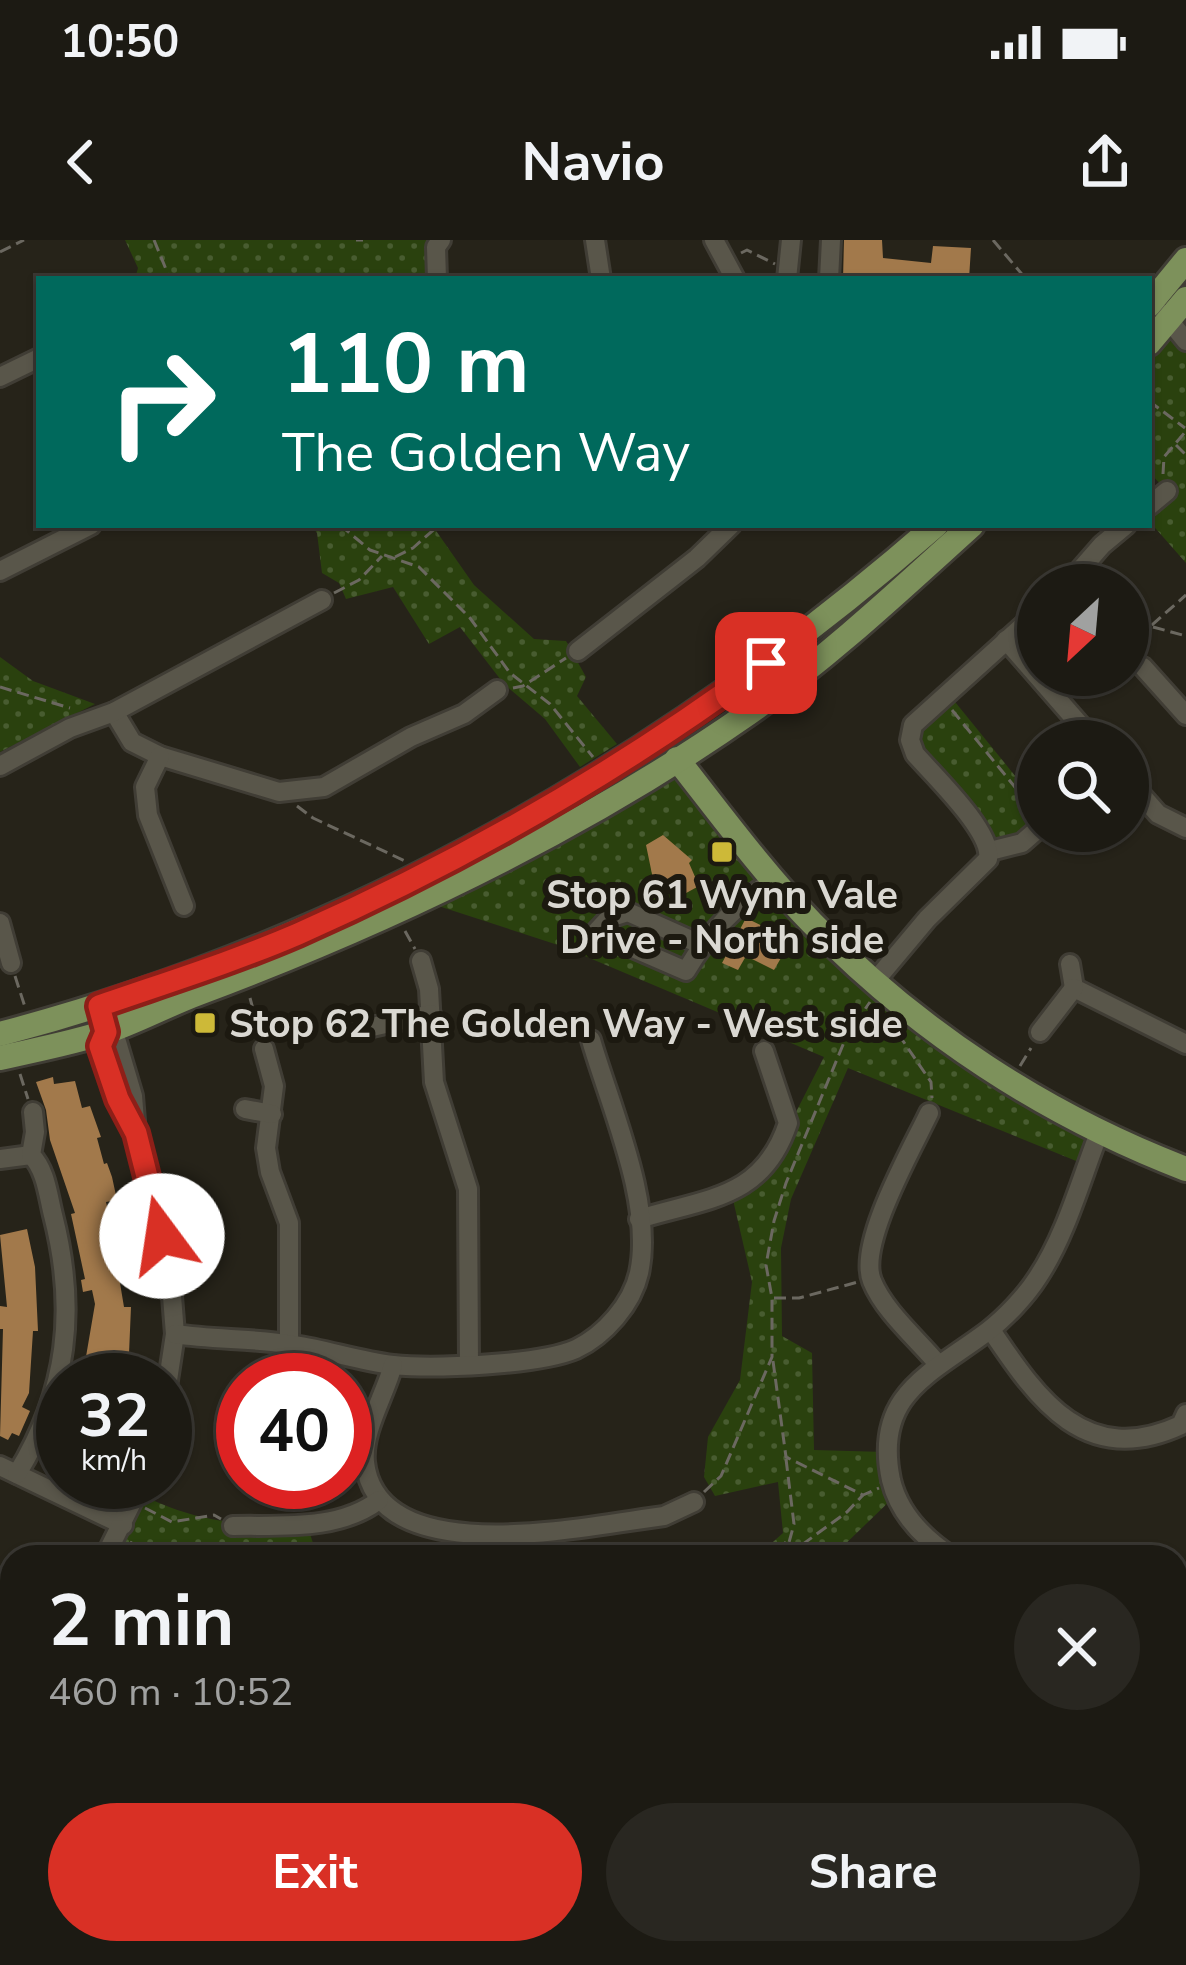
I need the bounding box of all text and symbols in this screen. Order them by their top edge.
text: 10:50 [60,12,179,73]
text: Navio [522,125,665,199]
icon: back [48,129,114,195]
icon: share [1072,129,1138,195]
text: 110 m [282,307,530,422]
icon: right [84,324,240,480]
text: The Golden Way [282,416,690,490]
north arrow [1017,564,1149,696]
map controls [1017,564,1149,852]
pin [715,612,817,714]
icon: arrive [733,630,799,696]
button: search [1017,720,1149,852]
marker: Stop 61 Wynn Vale Drive - North side [709,839,735,865]
place label: Stop 61 Wynn Vale Drive - North side [546,869,898,967]
place label: Stop 62 The Golden Way - West side [229,998,903,1051]
marker: Stop 62 The Golden Way - West side [192,1010,218,1036]
position arrow [99,1173,225,1299]
speed limit sign: 40 [216,1353,372,1509]
text: 32 [78,1375,150,1457]
text: km/h [81,1440,147,1481]
text: 2 min [48,1572,234,1670]
button: close [1014,1584,1140,1710]
text: 460 m · 10:52 [48,1666,293,1719]
button: Exit [48,1803,582,1941]
button: Share [606,1803,1140,1941]

